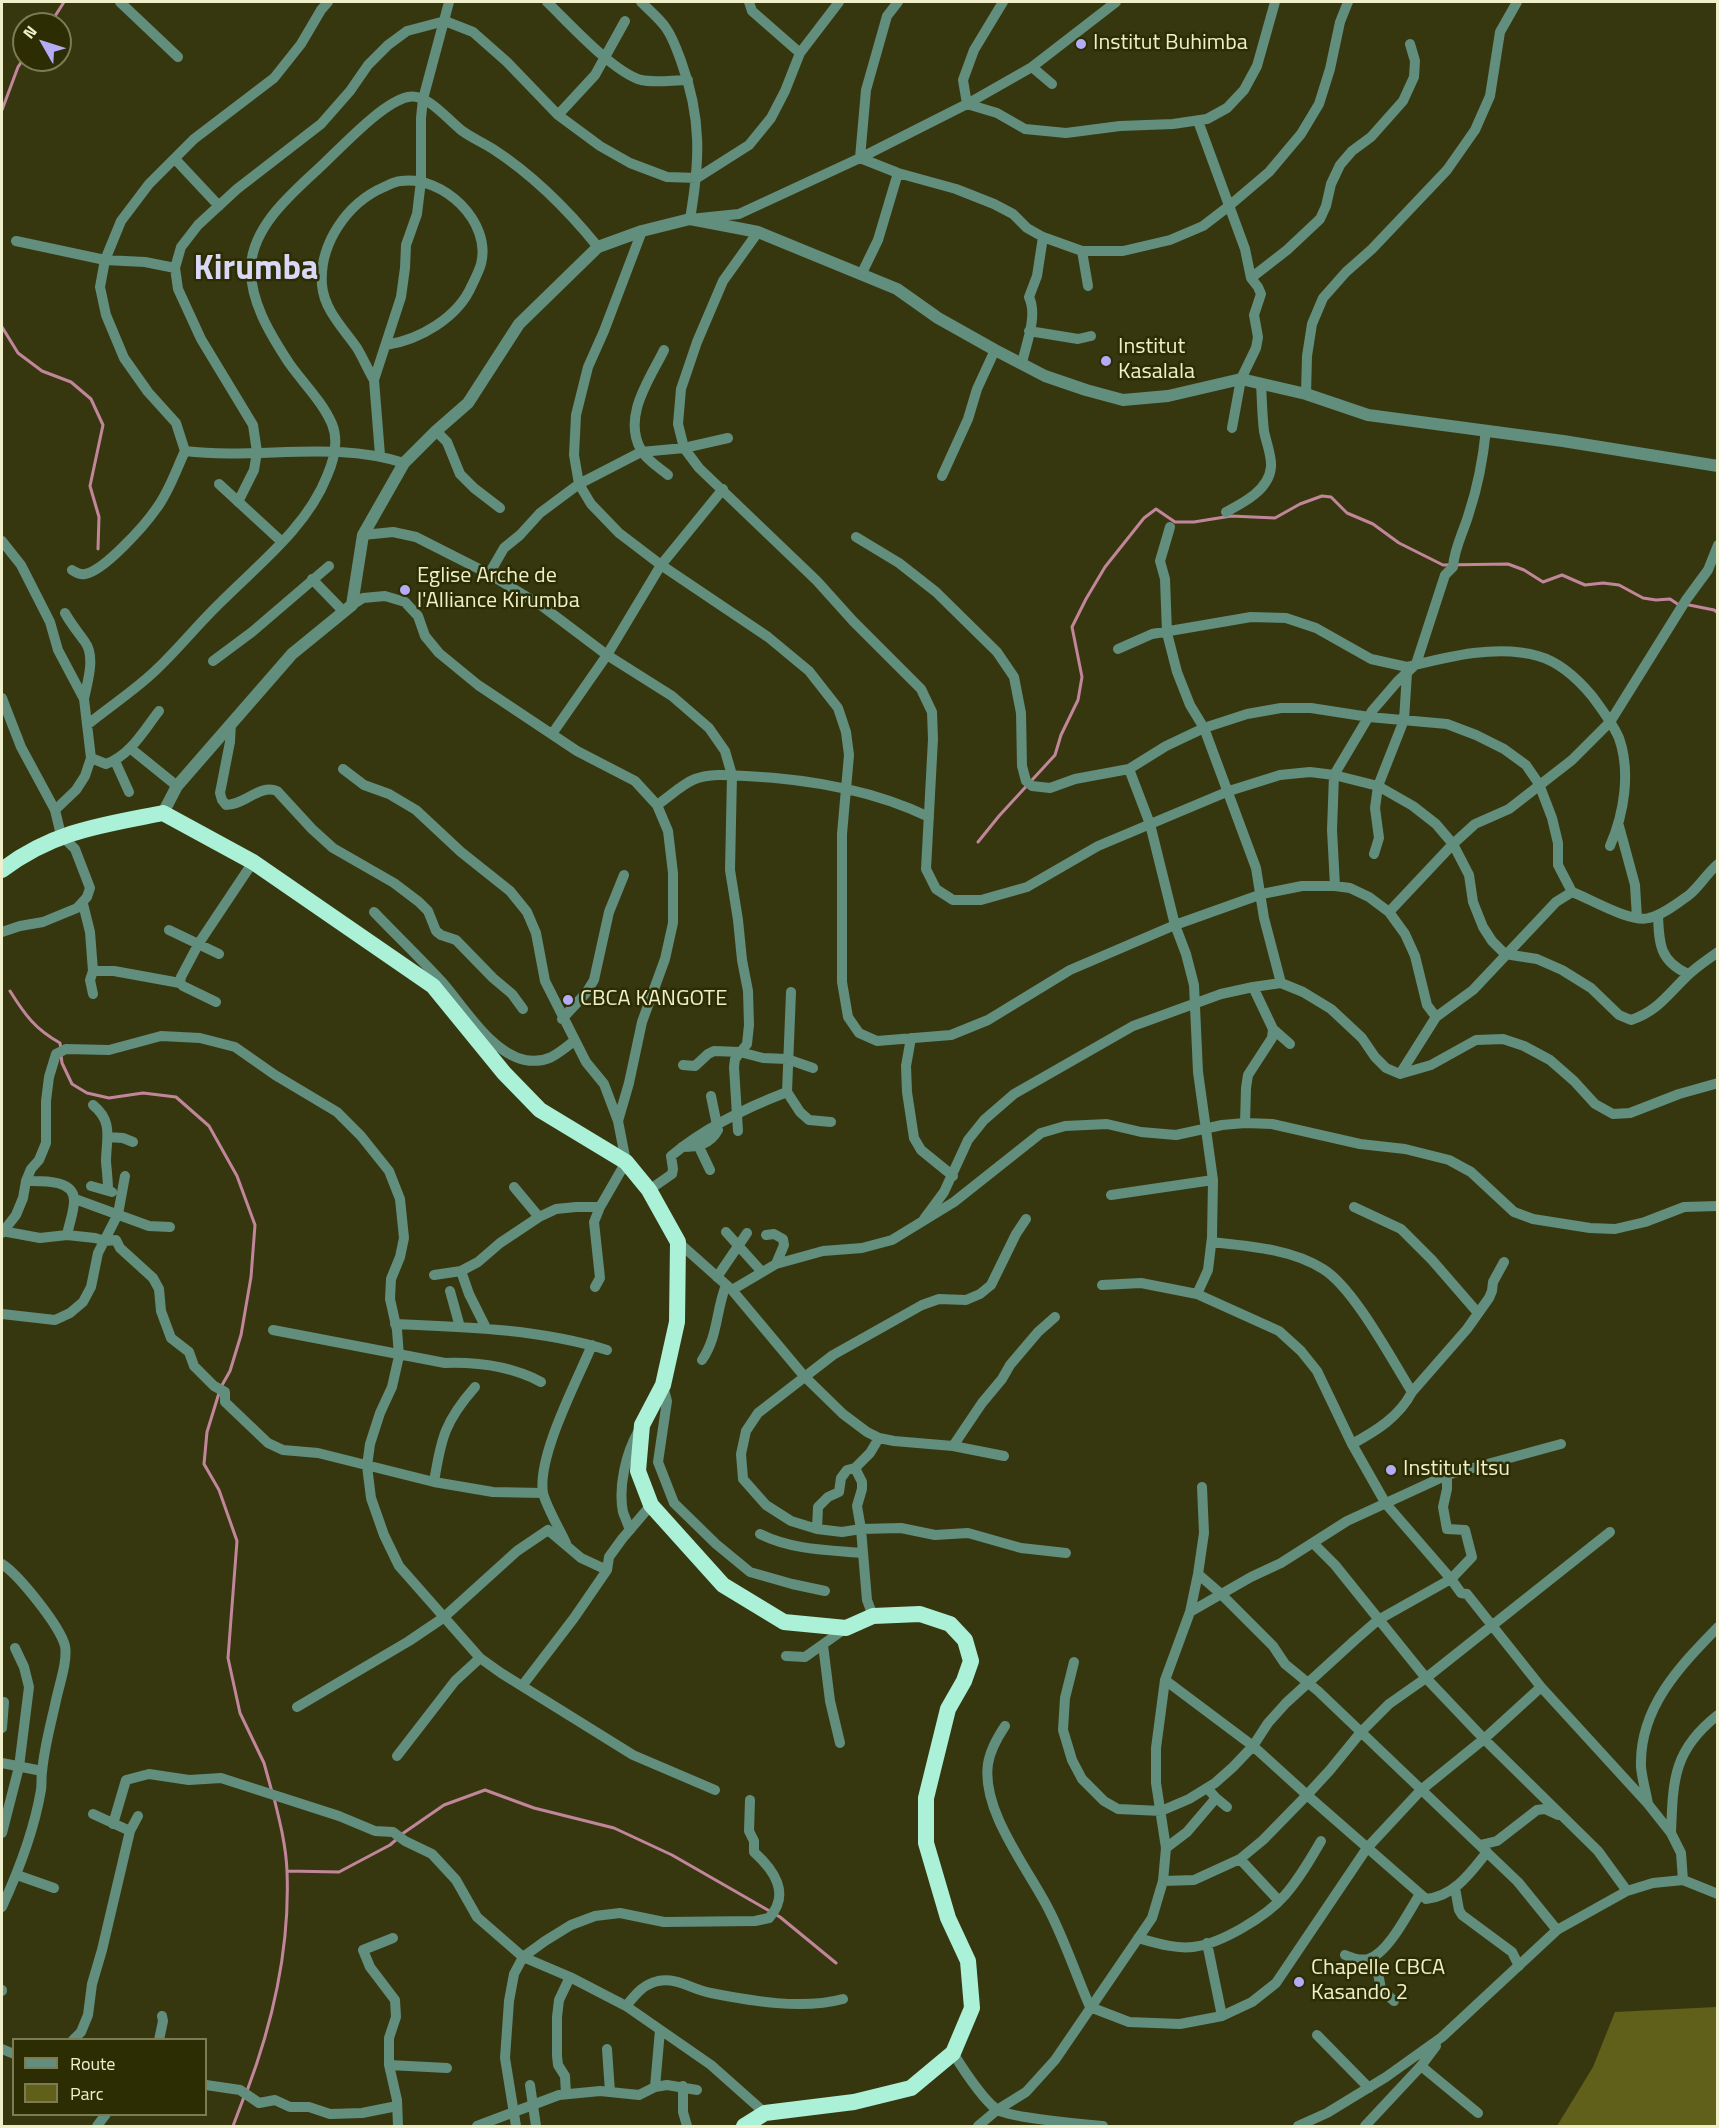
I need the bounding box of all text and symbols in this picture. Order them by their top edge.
north arrow [12,12,72,72]
text: N [17,20,42,44]
place label: Institut Buhimba [1093,31,1248,57]
marker: Institut Buhimba [1074,37,1088,51]
district label: Kirumba [194,251,318,291]
place label: Institut Kasalala [1118,335,1195,386]
marker: Institut Kasalala [1099,354,1113,368]
place label: Eglise Arche de l'Alliance Kirumba [417,564,580,616]
marker: Eglise Arche de l'Alliance Kirumba [398,583,412,597]
place label: CBCA KANGOTE [580,987,727,1013]
marker: CBCA KANGOTE [561,993,575,1007]
place label: Institut Itsu [1403,1457,1510,1483]
marker: Institut Itsu [1384,1463,1398,1477]
place label: Chapelle CBCA Kasando 2 [1311,1956,1445,2008]
marker: Chapelle CBCA Kasando 2 [1292,1975,1306,1989]
legend [12,2038,207,2116]
text: Route [70,2050,115,2077]
text: Parc [70,2080,104,2107]

